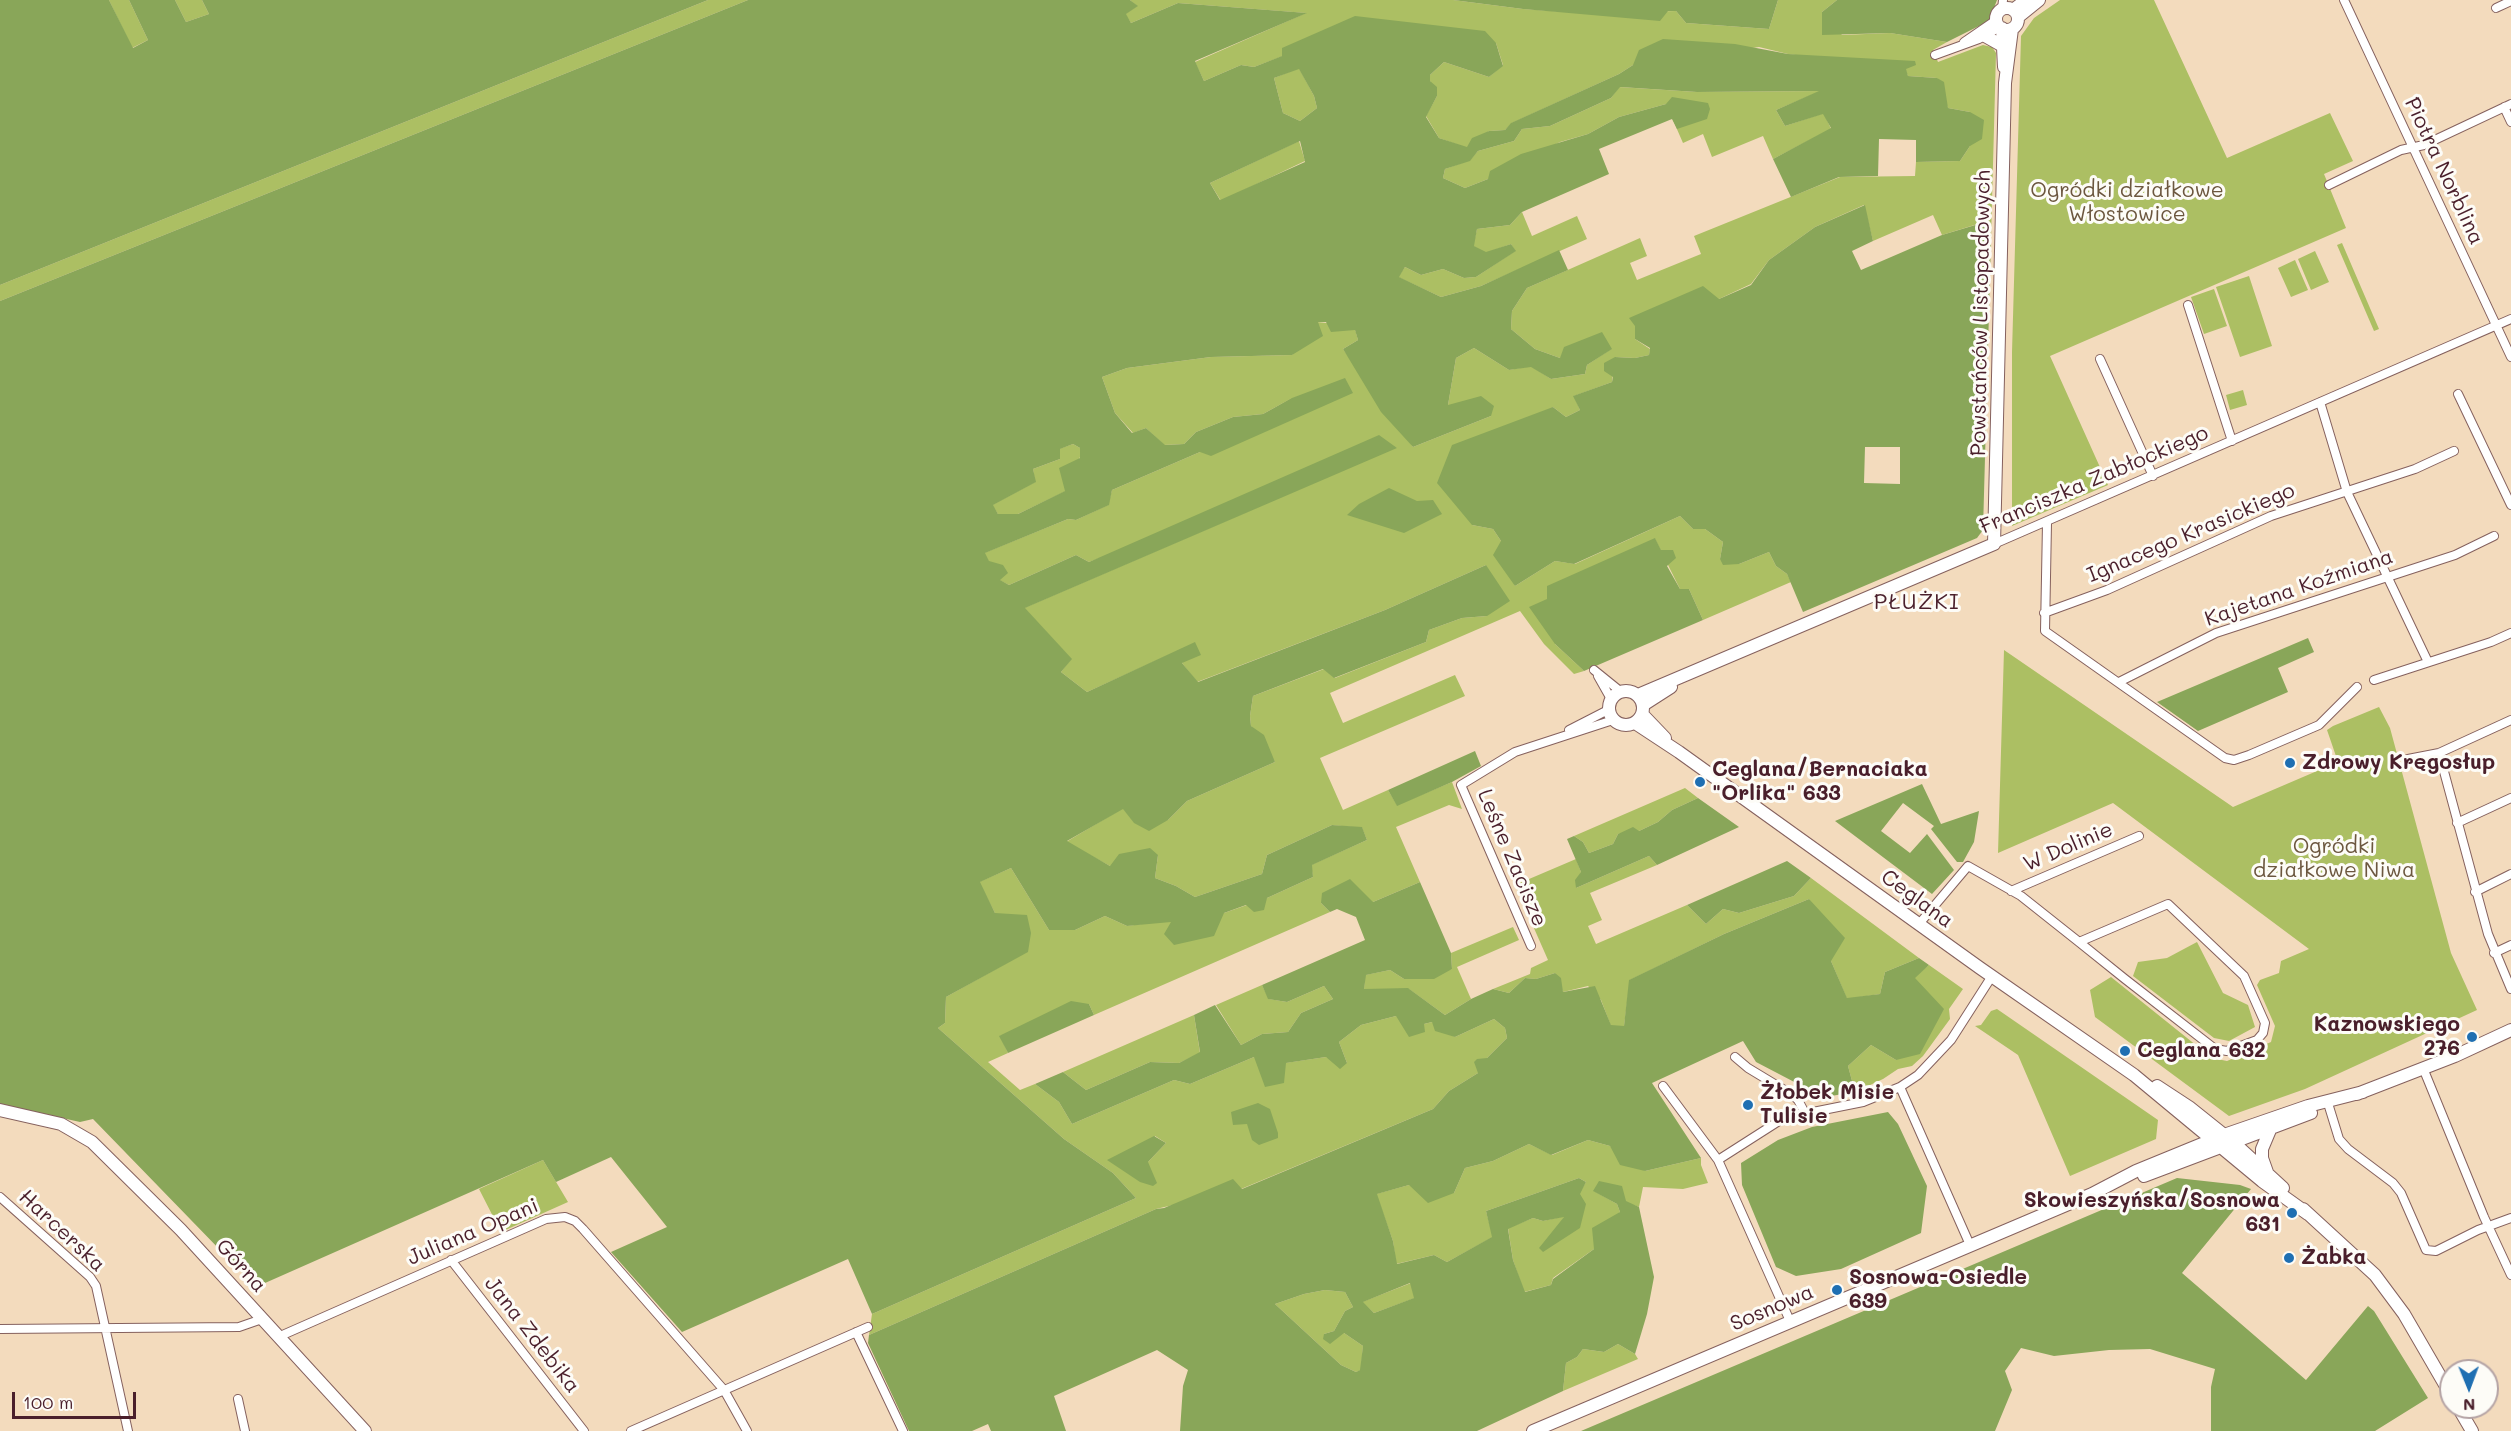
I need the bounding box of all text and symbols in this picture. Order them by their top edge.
street label: Piotra Norblina [2399,93,2489,249]
street label: Powstańców Listopadowych [1966,170,1996,456]
park label: Ogródki działkowe Włostowice [2030,178,2224,228]
street label: Franciszka Zabłockiego [1976,420,2212,540]
street label: Ignacego Krasickiego [2083,478,2299,588]
street label: Kajetana Koźmiana [2202,544,2396,632]
district label: PŁUŻKI [1874,589,1960,615]
place label: Zdrowy Kręgosłup [2302,750,2495,776]
marker: Zdrowy Kręgosłup [2283,756,2297,770]
place label: Ceglana/Bernaciaka "Orlika" 633 [1712,757,1928,807]
marker: Ceglana/Bernaciaka "Orlika" 633 [1693,775,1707,789]
street label: Leśne Zacisze [1472,786,1552,930]
street label: W Dolinie [2019,817,2117,877]
park label: Ogródki działkowe Niwa [2253,834,2415,884]
street label: Ceglana [1876,864,1958,934]
place label: Kaznowskiego 276 [2314,1012,2460,1062]
marker: Kaznowskiego 276 [2465,1030,2479,1044]
place label: Ceglana 632 [2137,1038,2266,1064]
marker: Ceglana 632 [2118,1044,2132,1058]
place label: Żłobek Misie Tulisie [1760,1080,1894,1130]
marker: Żłobek Misie Tulisie [1741,1098,1755,1112]
street label: Harcerska [14,1185,110,1277]
place label: Skowieszyńska/Sosnowa 631 [2024,1188,2280,1238]
street label: Juliana Opani [404,1193,542,1271]
marker: Skowieszyńska/Sosnowa 631 [2285,1206,2299,1220]
street label: Górna [210,1234,272,1298]
place label: Żabka [2301,1245,2366,1271]
marker: Żabka [2282,1251,2296,1265]
place label: Sosnowa-Osiedle 639 [1849,1265,2027,1315]
street label: Jana Zdebika [479,1272,585,1398]
street label: Sosnowa [1727,1279,1817,1337]
marker: Sosnowa-Osiedle 639 [1830,1283,1844,1297]
north arrow [2439,1359,2499,1419]
scale bar [15,1380,140,1418]
text: 100 m [23,1390,73,1414]
text: N [2463,1395,2476,1416]

